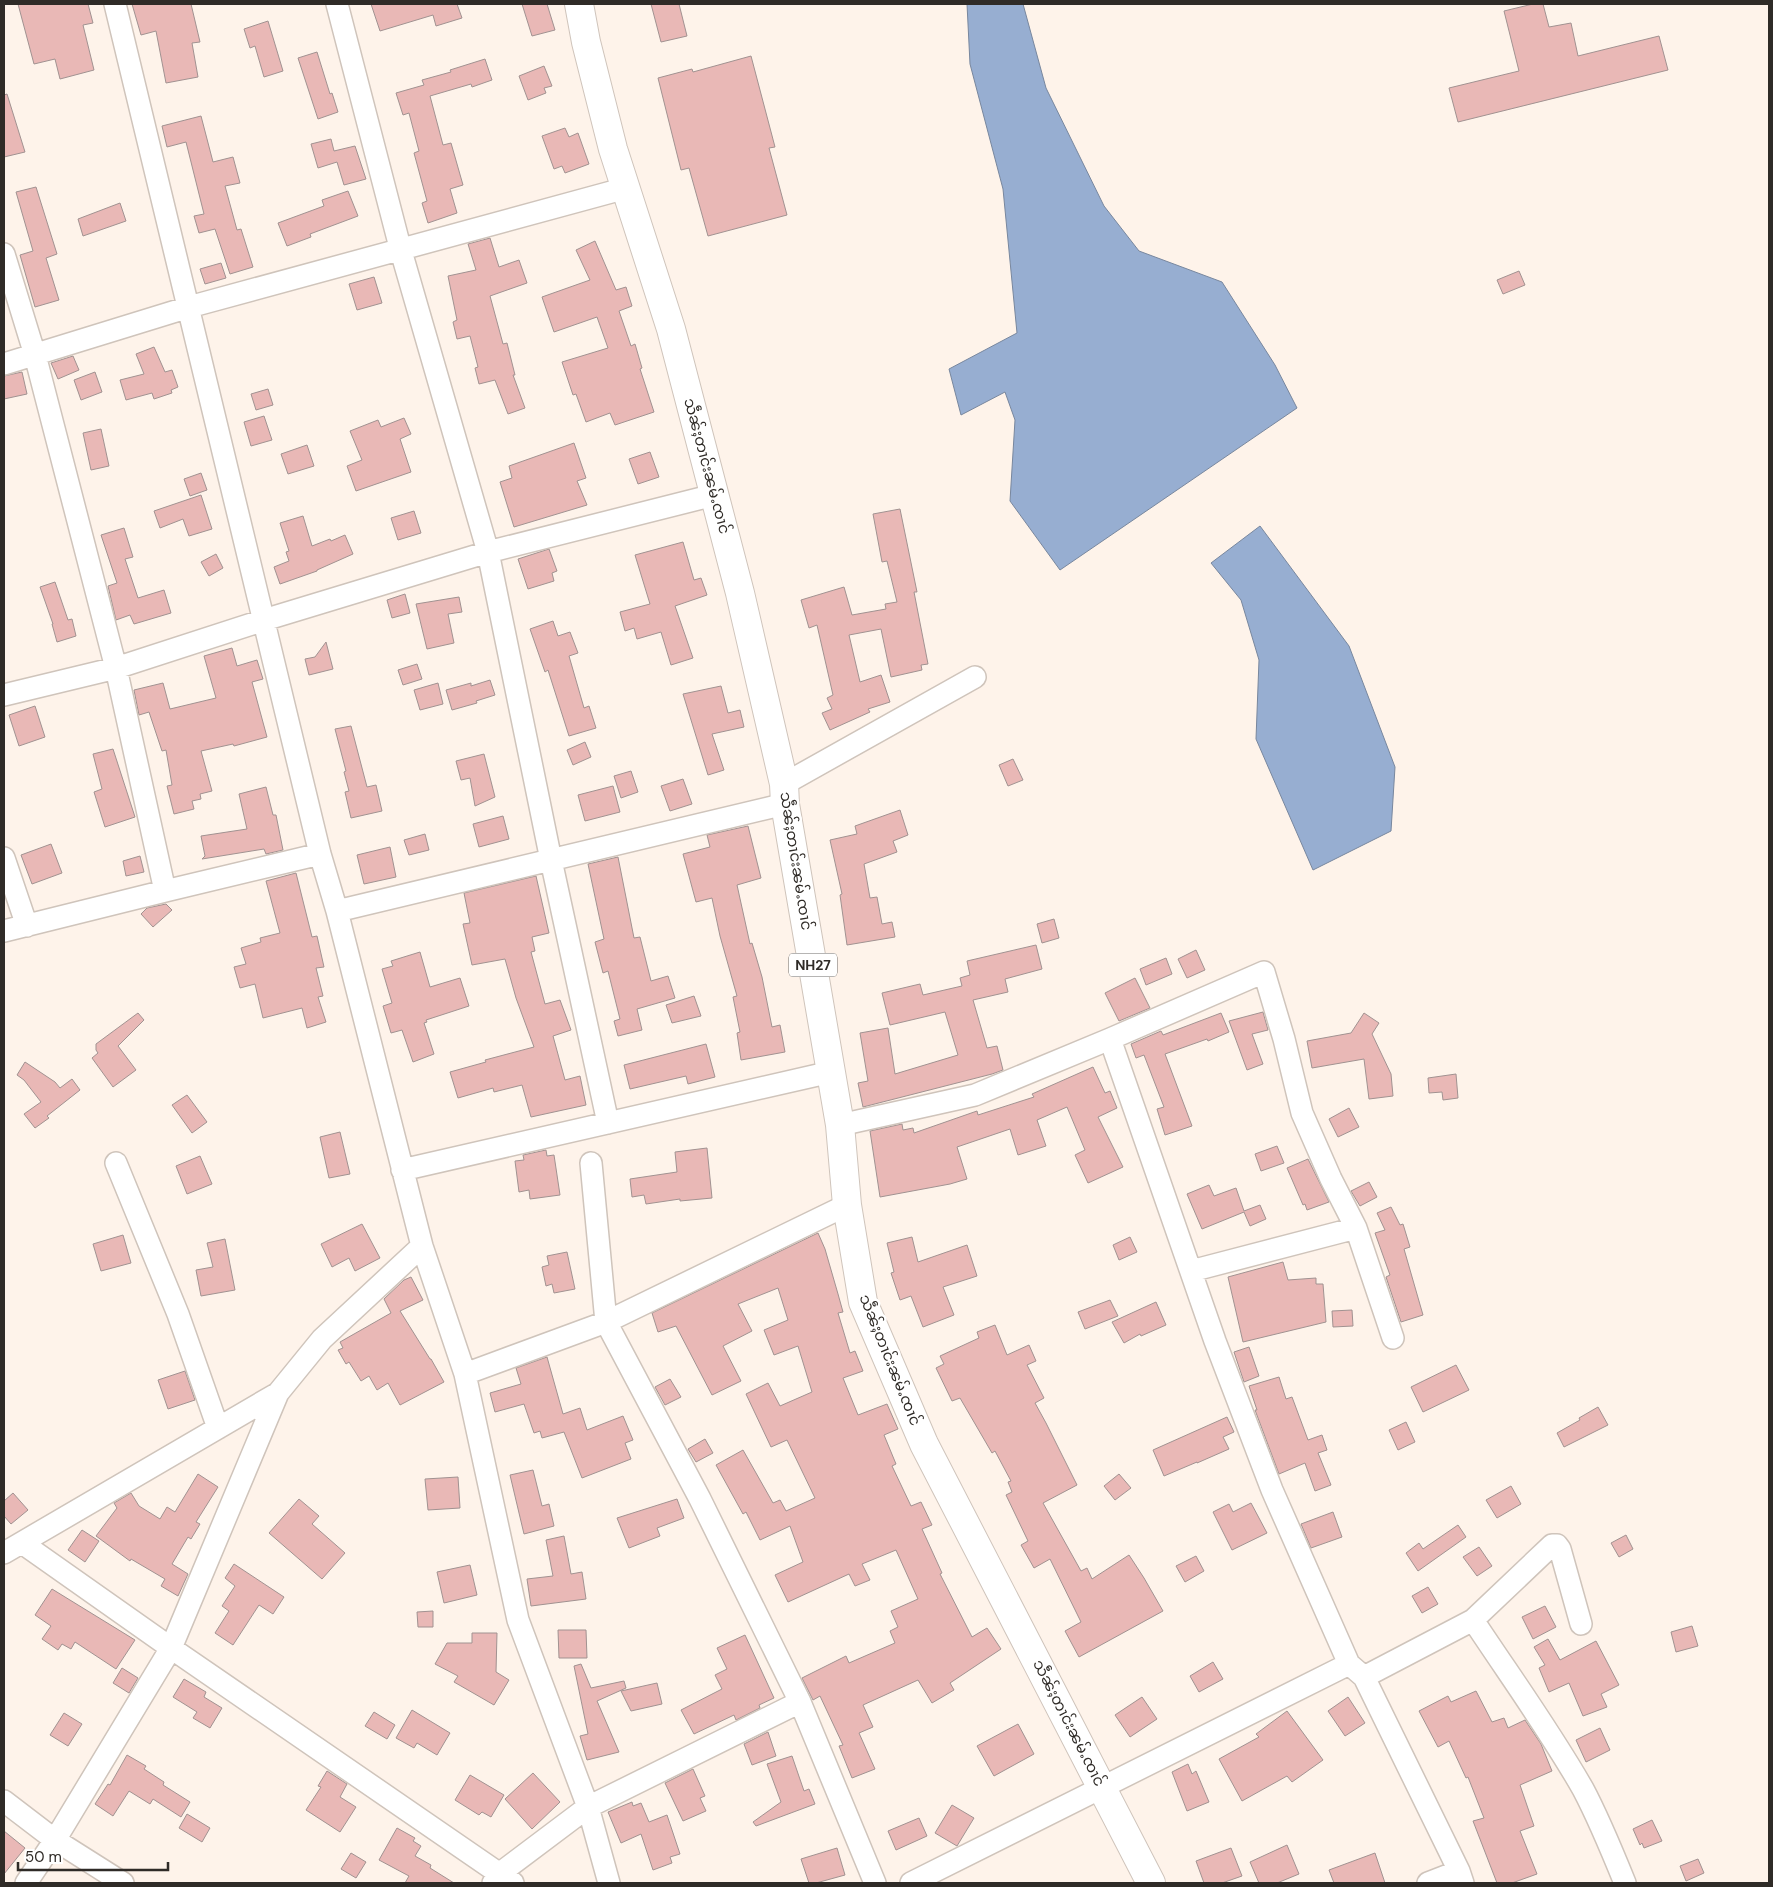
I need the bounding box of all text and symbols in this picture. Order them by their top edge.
street label: သဵၼ်ႈတၢင်းၼမ်ႉၸၢင် [679,396,735,536]
street label: သဵၼ်ႈတၢင်းၼမ်ႉၸၢင် [775,790,817,932]
road number: NH27 [789,954,837,976]
street label: သဵၼ်ႈတၢင်းၼမ်ႉၸၢင် [855,1291,925,1429]
street label: သဵၼ်ႈတၢင်းၼမ်ႉၸၢင် [1028,1656,1110,1790]
scale bar [18,1840,168,1872]
text: 50 m [25,1847,62,1867]

